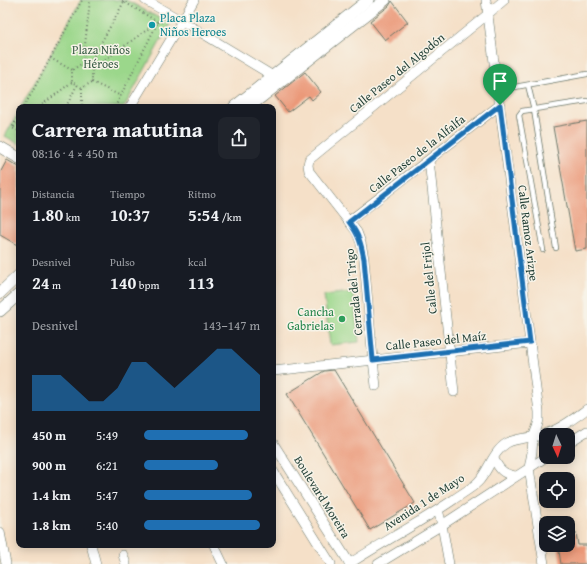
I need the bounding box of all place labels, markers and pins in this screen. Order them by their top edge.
place label: Placa Plaza Niños Heroes [160,9,227,40]
marker: Placa Plaza Niños Heroes [147,20,157,30]
pin [483,64,517,105]
place label: Cancha Gabrielas [287,303,334,334]
marker: Cancha Gabrielas [337,314,347,324]

